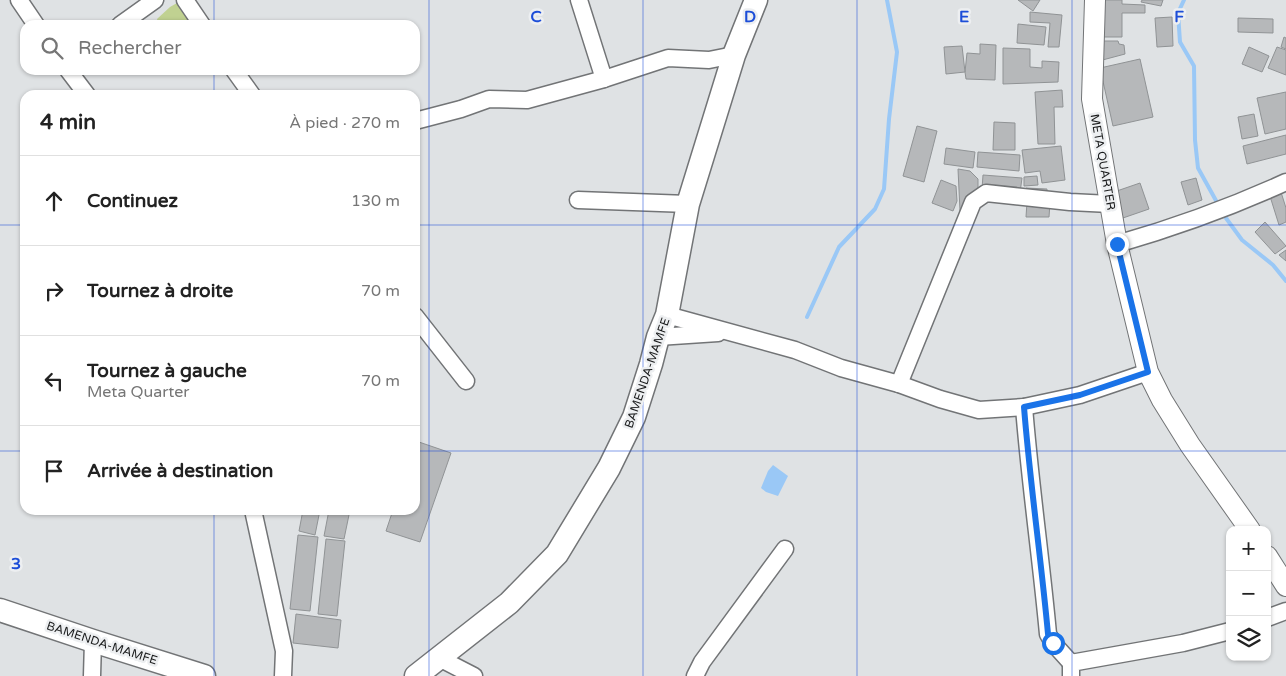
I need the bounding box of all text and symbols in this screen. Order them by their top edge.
text: C [530,7,542,27]
text: D [744,7,756,27]
text: E [959,7,969,27]
text: F [1174,7,1184,27]
search box [20,20,420,75]
icon: search [38,34,66,62]
text: Rechercher [78,37,181,59]
text: 4 min [40,110,96,135]
text: À pied · 270 m [289,113,400,133]
street label: META QUARTER [1088,113,1118,211]
icon: ahead [40,187,68,215]
text: Continuez [87,190,178,212]
text: 130 m [351,191,400,211]
route end [1106,233,1129,256]
icon: right [40,277,68,305]
text: Tournez à droite [87,280,233,302]
text: 70 m [361,281,400,301]
street label: BAMENDA-MAMFE [622,316,673,430]
text: Tournez à gauche [87,360,247,382]
icon: left [40,367,68,395]
text: 70 m [361,371,400,391]
text: Meta Quarter [87,382,189,402]
icon: arrive [40,457,68,485]
text: Arrivée à destination [87,460,273,482]
map controls [1226,526,1271,661]
button: + [1226,526,1271,571]
text: 3 [11,554,21,574]
button: − [1226,571,1271,616]
button: layers [1226,616,1271,661]
street label: BAMENDA-MAMFE [45,618,160,668]
route start [1042,632,1065,655]

